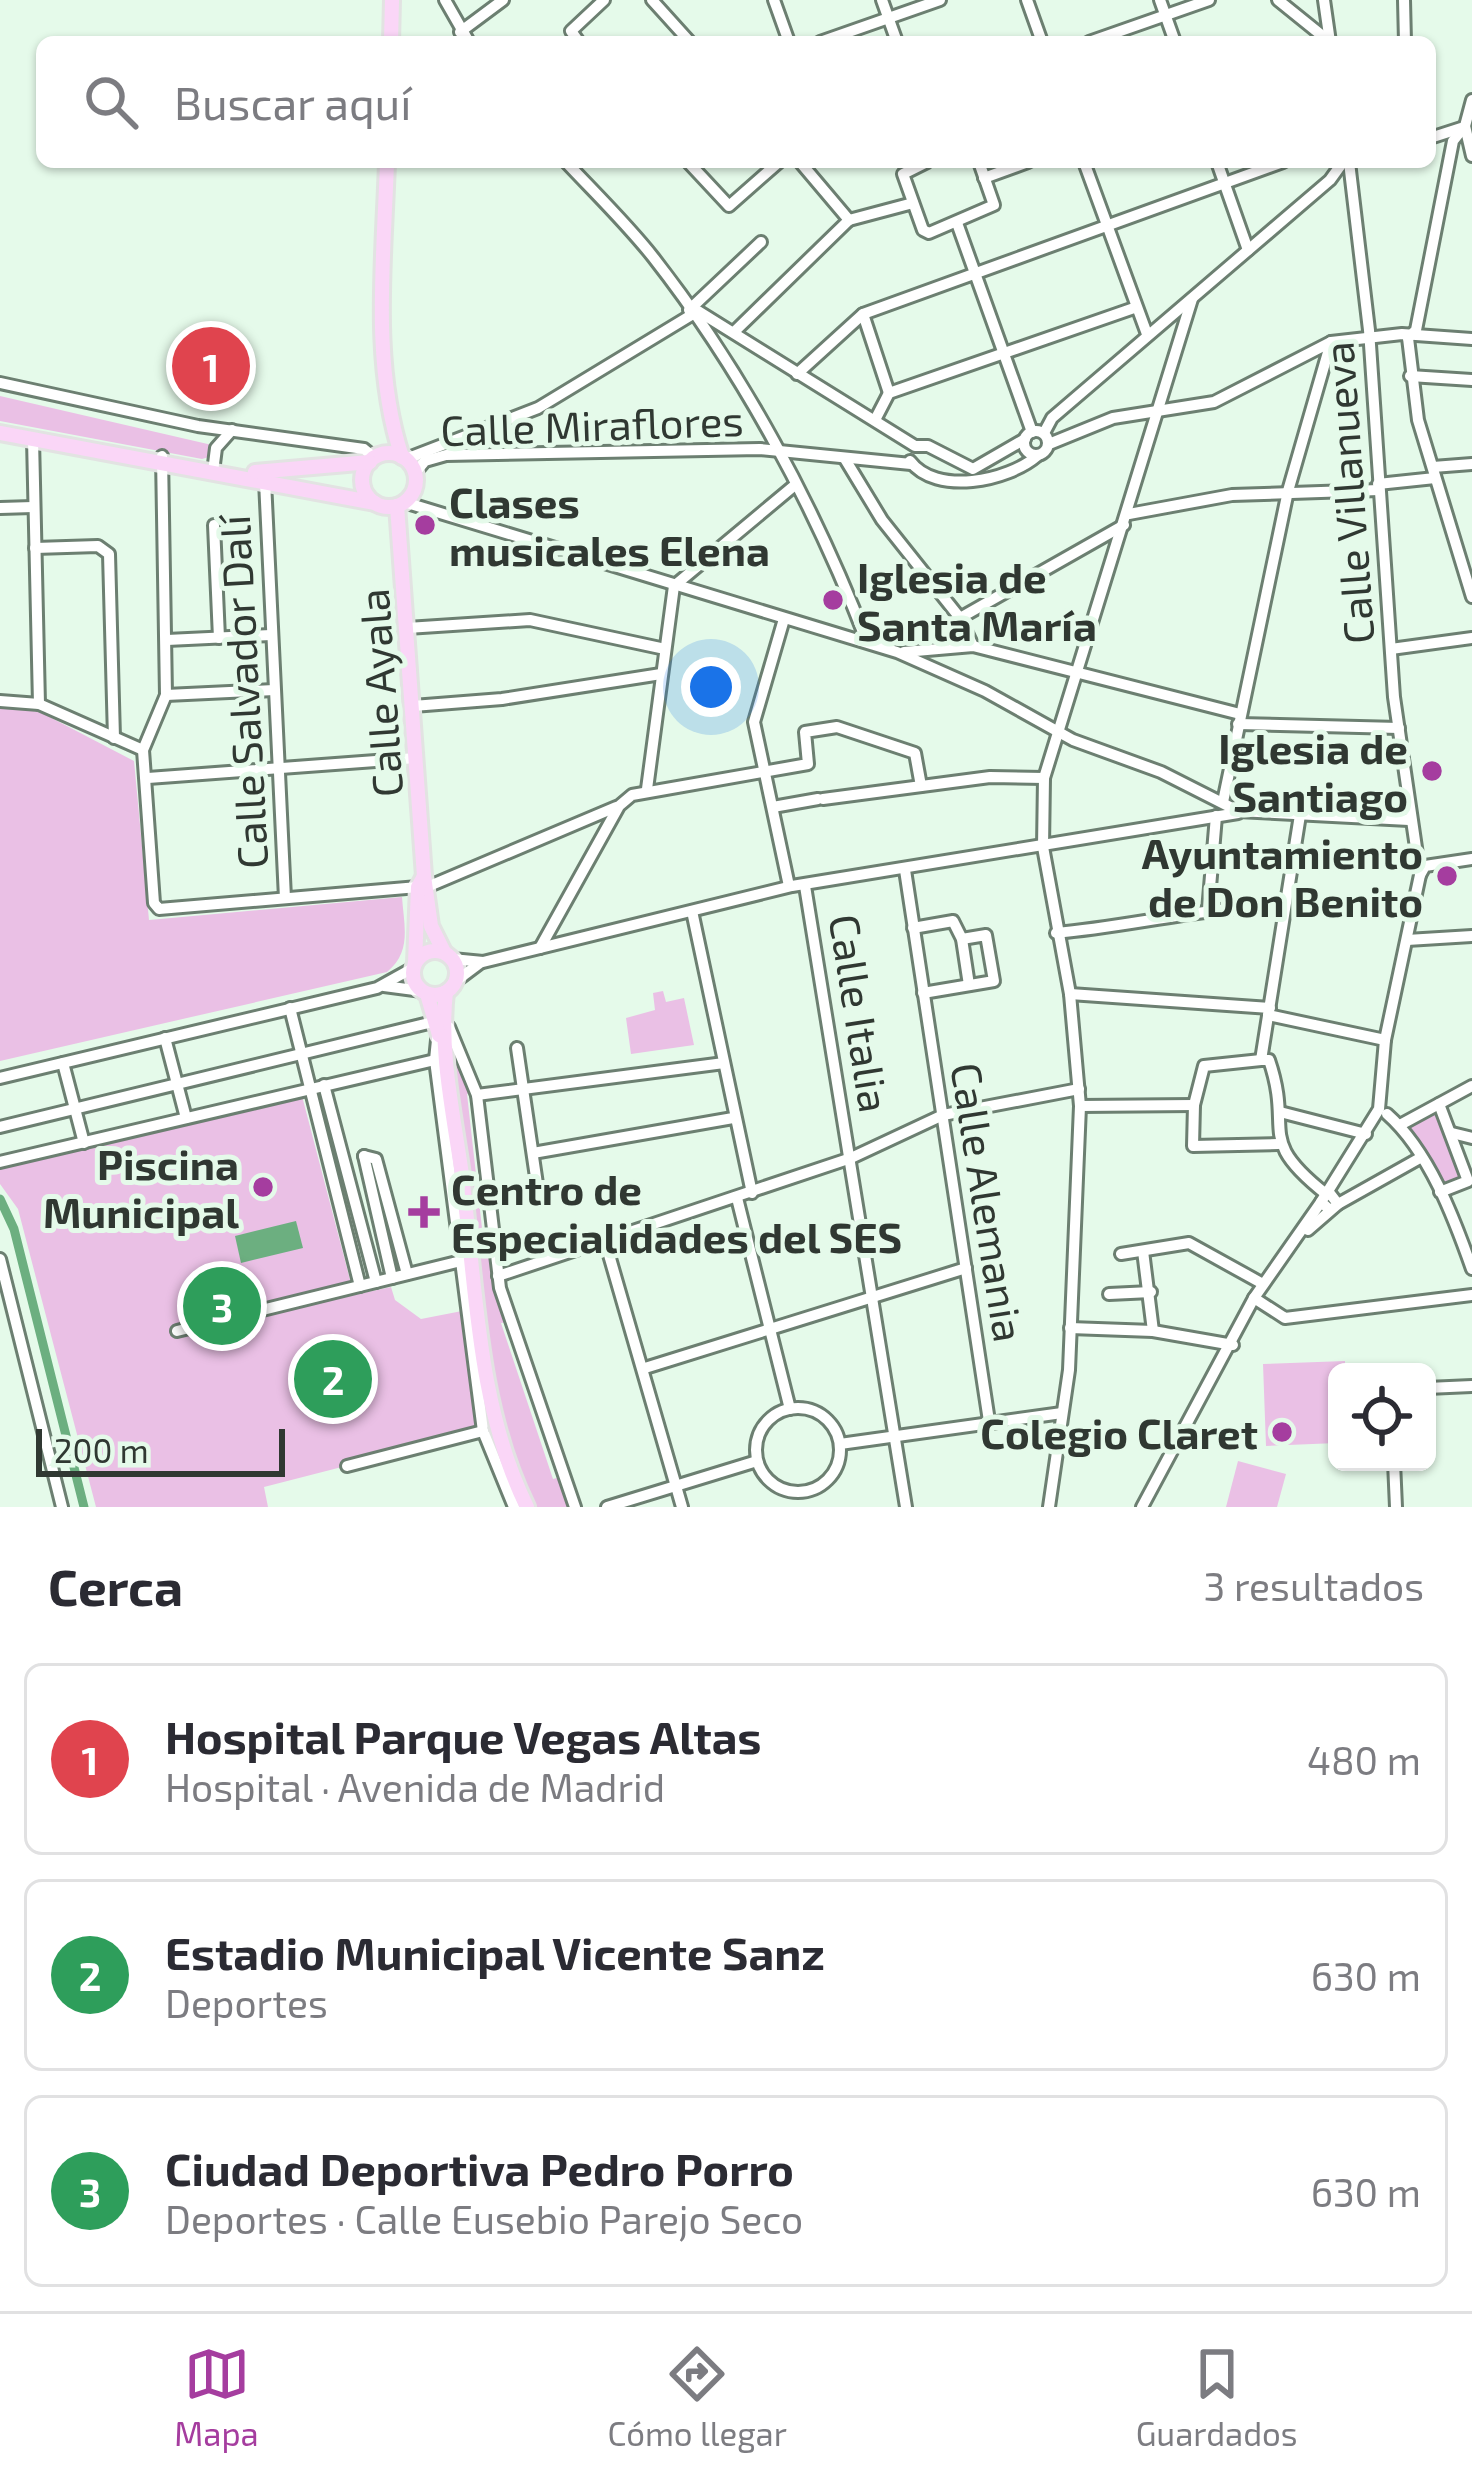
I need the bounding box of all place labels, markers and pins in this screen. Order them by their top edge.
pin: 1 [172,321,250,411]
place label: Clases musicales Elena [449,476,770,574]
marker: Clases musicales Elena [412,512,438,538]
place label: Iglesia de Santa María [857,551,1097,649]
marker: Iglesia de Santa María [820,587,846,613]
place label: Iglesia de Santiago [1218,722,1408,820]
marker: Iglesia de Santiago [1419,758,1445,784]
place label: Ayuntamiento de Don Benito [1142,827,1423,925]
marker: Ayuntamiento de Don Benito [1434,863,1460,889]
place label: Piscina Municipal [43,1138,239,1236]
place label: Centro de Especialidades del SES [451,1163,902,1261]
marker: Piscina Municipal [250,1174,276,1200]
marker: Centro de Especialidades del SES [408,1196,440,1228]
pin: 3 [183,1261,261,1351]
pin: 2 [294,1334,372,1424]
place label: Colegio Claret [980,1407,1258,1457]
marker: Colegio Claret [1269,1419,1295,1445]

